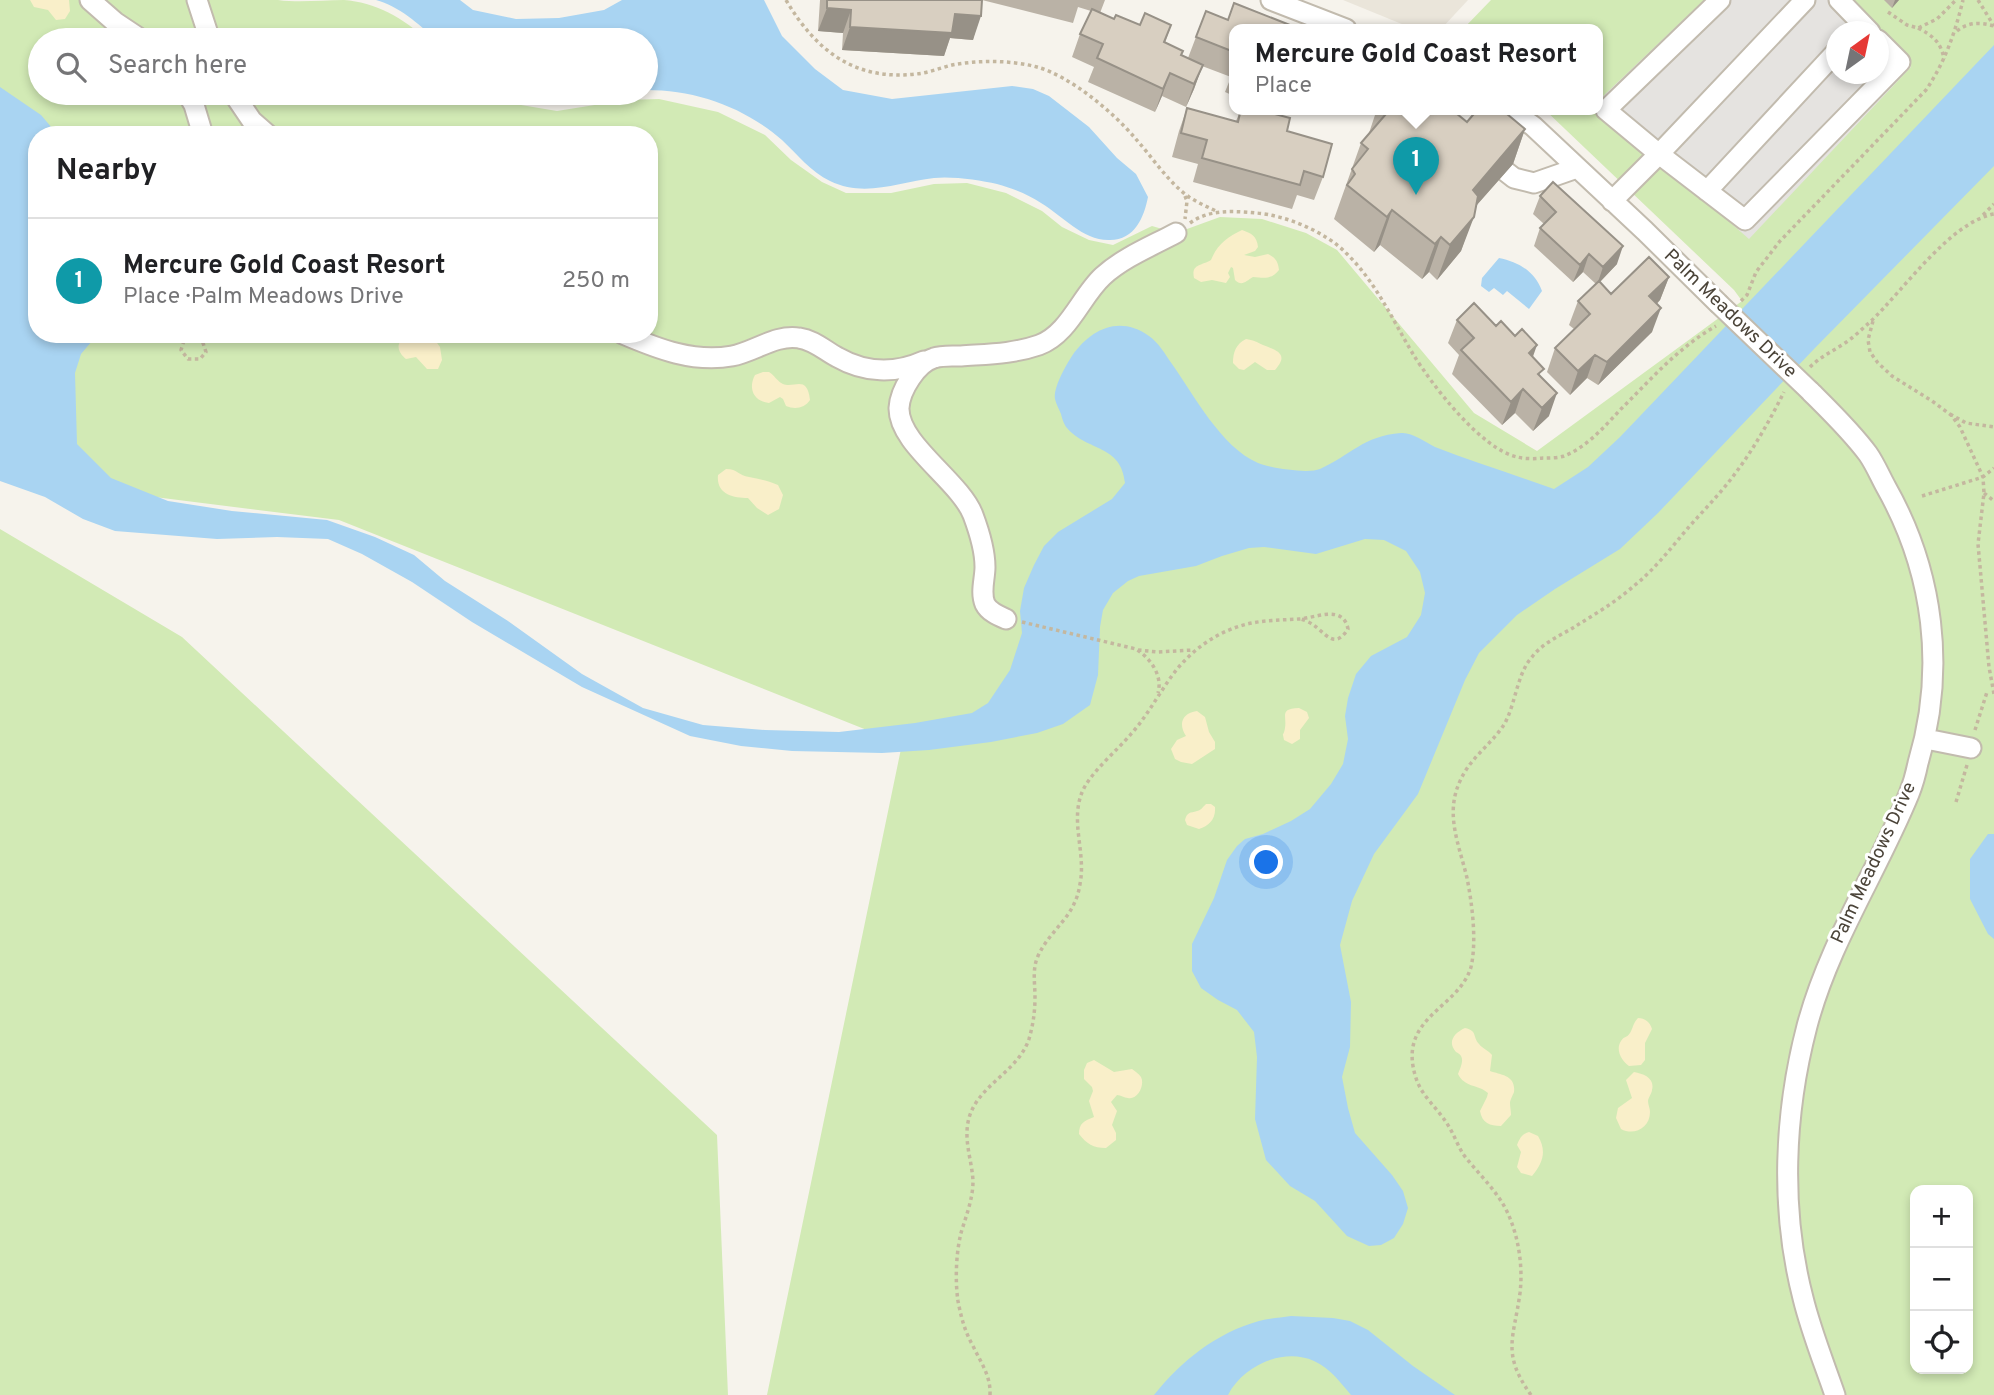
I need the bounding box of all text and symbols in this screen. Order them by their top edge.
north arrow [1826,21,1889,84]
popup [1229,24,1603,115]
search box [28,28,658,105]
text: Mercure Gold Coast Resort [1255,39,1577,72]
icon: search [52,48,90,86]
text: Search here [108,50,247,83]
text: Place [1255,72,1312,101]
pin: 1 [1393,137,1439,195]
text: Nearby [56,153,157,190]
street label: Palm Meadows Drive [1658,244,1802,384]
text: Mercure Gold Coast Resort [123,250,445,283]
text: 1 [74,267,84,296]
text: 250 m [562,267,630,296]
text: Place · Palm Meadows Drive [123,283,404,312]
street label: Palm Meadows Drive [1826,778,1922,948]
your location [1249,845,1283,879]
map controls [1910,1185,1973,1374]
button: + [1910,1185,1973,1248]
button: − [1910,1248,1973,1311]
button: locate [1910,1311,1973,1374]

